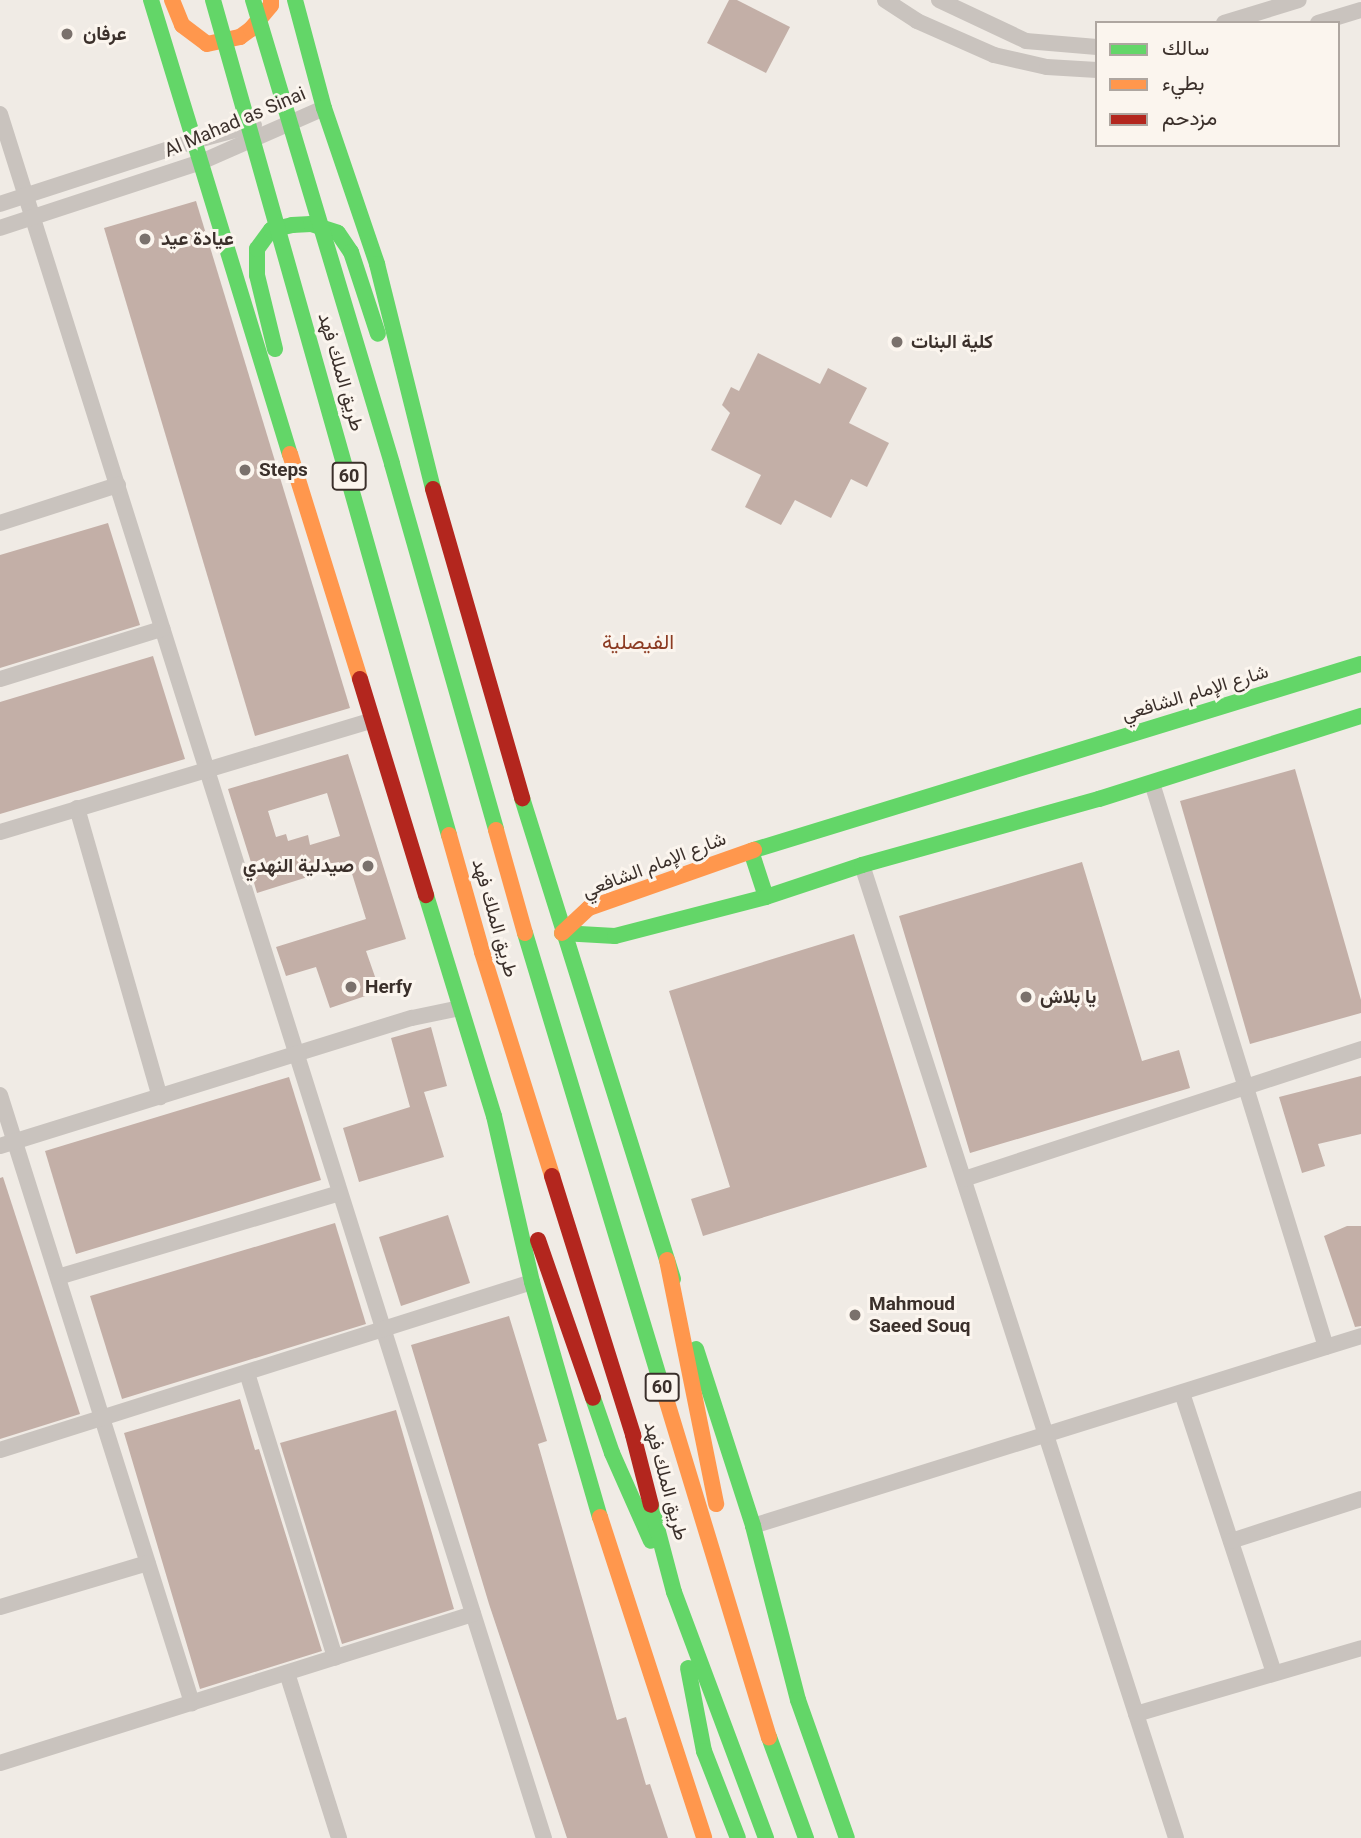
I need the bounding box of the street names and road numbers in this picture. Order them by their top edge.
street label: Al Mahad as Sinai [161,82,309,162]
street label: طريق الملك فهد [313,310,369,434]
road number: 60 [332,462,366,490]
street label: شارع الإمام الشافعي [1119,660,1271,726]
street label: شارع الإمام الشافعي [579,827,729,903]
street label: طريق الملك فهد [467,856,523,980]
road number: 60 [644,1372,680,1402]
street label: طريق الملك فهد [639,1419,693,1543]

